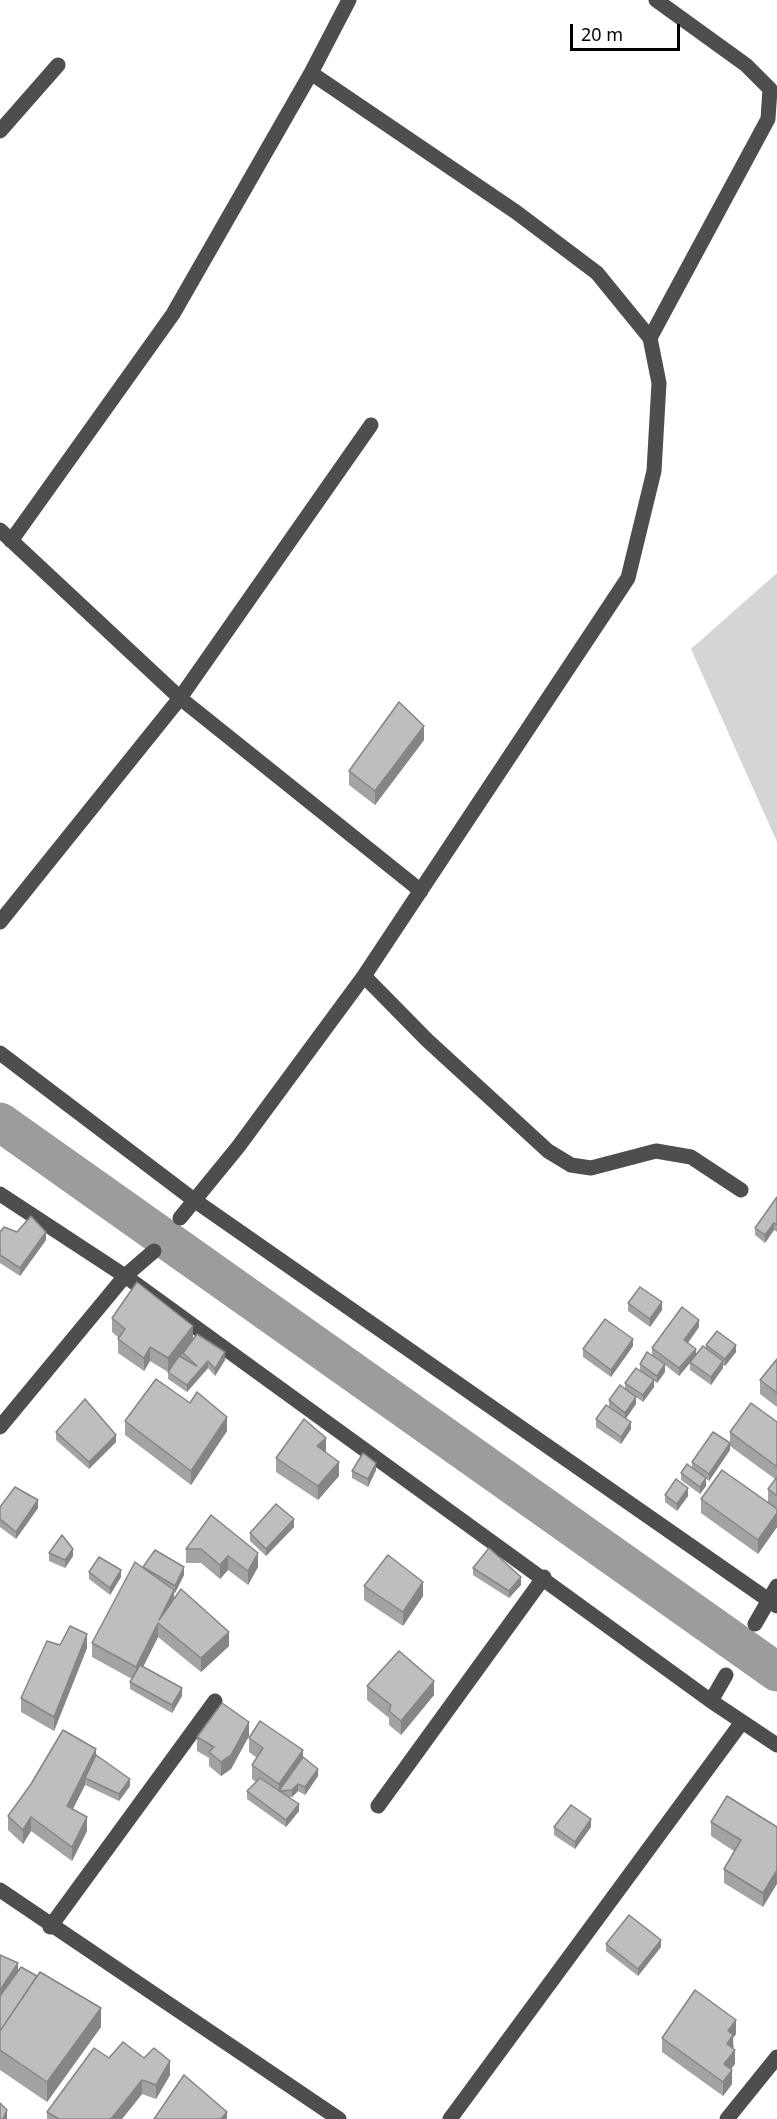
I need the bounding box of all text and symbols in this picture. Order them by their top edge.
scale bar [573,12,682,50]
text: 20 m [581,22,623,46]

